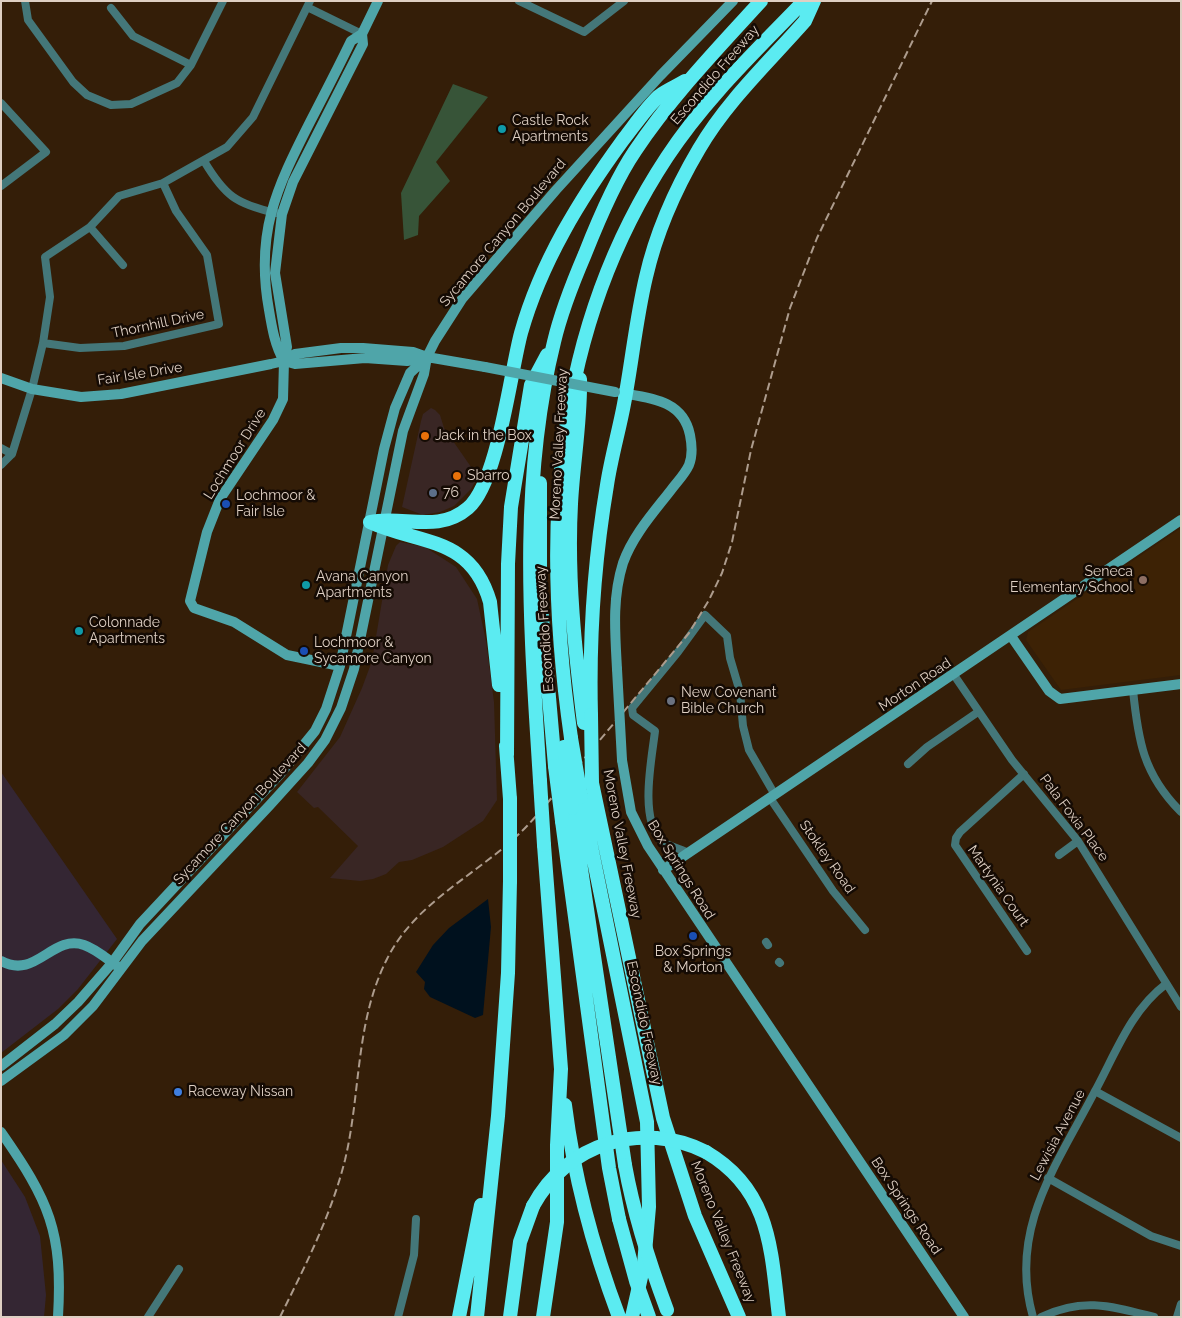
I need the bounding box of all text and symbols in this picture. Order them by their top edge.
street label: Escondido Freeway [667,22,763,128]
place label: Castle Rock Apartments [512,113,589,146]
marker: Castle Rock Apartments [496,123,508,135]
street label: Sycamore Canyon Boulevard [436,156,570,310]
street label: Thornhill Drive [110,306,206,342]
street label: Fair Isle Drive [96,359,184,389]
street label: Moreno Valley Freeway [547,368,571,520]
street label: Lochmoor Drive [200,406,270,502]
place label: Jack in the Box [435,428,532,444]
marker: Jack in the Box [419,430,431,442]
place label: Sbarro [467,468,510,484]
marker: Sbarro [451,470,463,482]
place label: 76 [443,485,459,501]
marker: 76 [427,487,439,499]
place label: Lochmoor & Fair Isle [236,488,316,520]
marker: Lochmoor & Fair Isle [220,498,232,510]
place label: Seneca Elementary School [1010,564,1133,596]
street label: Escondido Freeway [532,565,558,693]
place label: Avana Canyon Apartments [316,569,408,602]
marker: Seneca Elementary School [1137,574,1149,586]
marker: Avana Canyon Apartments [300,579,312,591]
place label: Colonnade Apartments [89,615,165,648]
marker: Colonnade Apartments [73,625,85,637]
place label: Lochmoor & Sycamore Canyon [314,635,432,668]
marker: Lochmoor & Sycamore Canyon [298,645,310,657]
street label: Morton Road [876,655,954,715]
place label: New Covenant Bible Church [681,685,776,718]
marker: New Covenant Bible Church [665,695,677,707]
street label: Sycamore Canyon Boulevard [170,740,310,888]
street label: Moreno Valley Freeway [599,768,645,920]
street label: Pala Foxia Place [1036,771,1112,865]
street label: Box Springs Road [644,817,718,923]
street label: Stokley Road [796,817,858,897]
street label: Martynia Court [964,842,1032,930]
marker: Box Springs & Morton [687,930,699,942]
place label: Box Springs & Morton [655,944,731,976]
street label: Escondido Freeway [623,959,665,1087]
place label: Raceway Nissan [188,1084,293,1100]
marker: Raceway Nissan [172,1086,184,1098]
street label: Lewisia Avenue [1027,1087,1089,1183]
street label: Box Springs Road [867,1154,945,1258]
street label: Moreno Valley Freeway [687,1159,759,1305]

